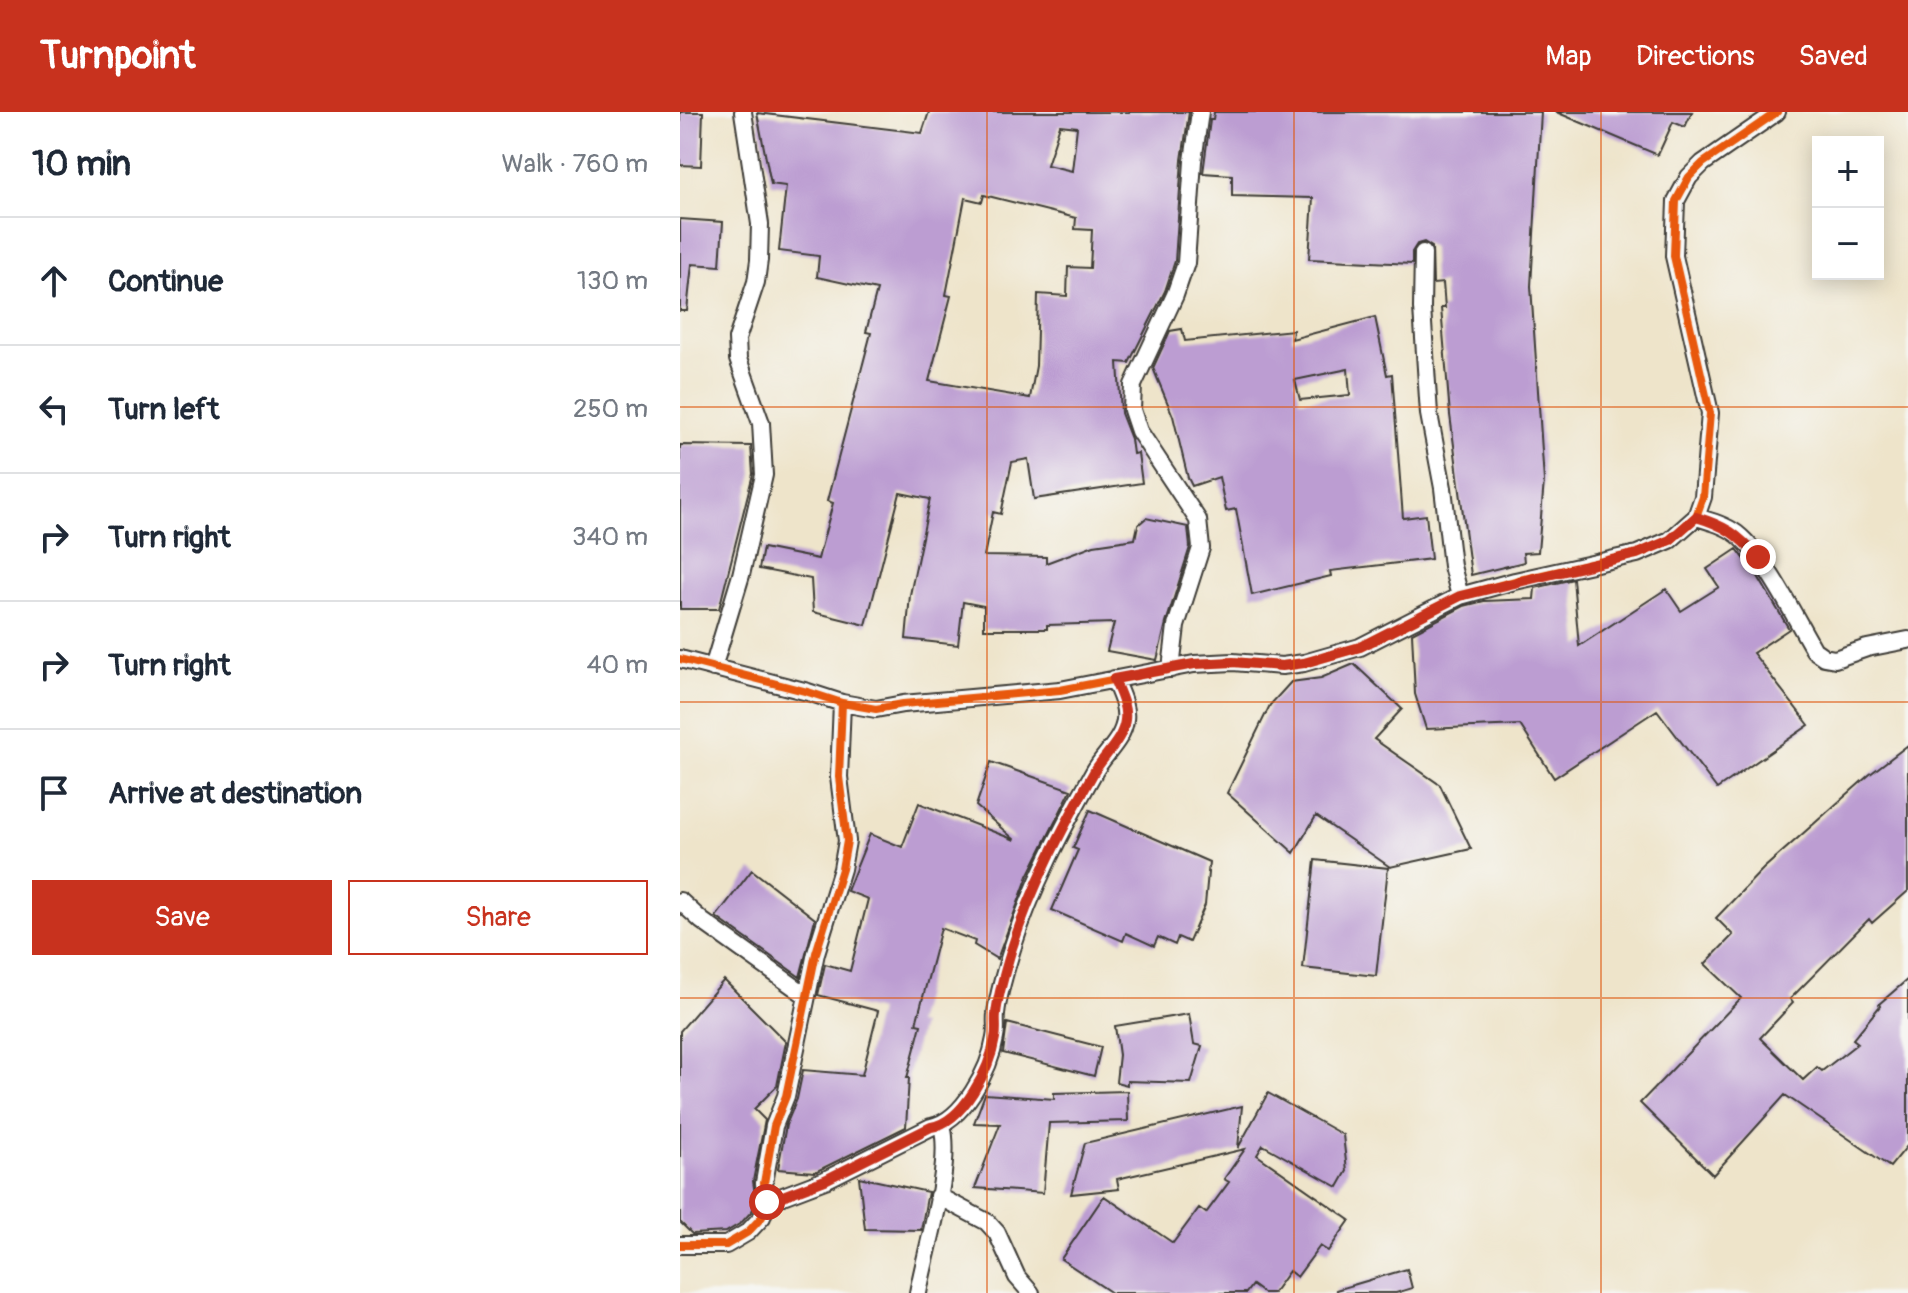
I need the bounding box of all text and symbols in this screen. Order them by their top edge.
text: Turnpoint [40,32,195,80]
text: Map [1545,39,1592,74]
text: Directions [1636,39,1755,74]
text: Saved [1799,39,1868,74]
map controls [1812,136,1884,280]
button: + [1812,136,1884,208]
text: 10 min [32,143,131,186]
text: Walk · 760 m [502,148,648,180]
button: − [1812,208,1884,280]
icon: ahead [32,259,76,303]
text: Continue [108,263,223,300]
text: 130 m [577,265,648,297]
icon: left [32,387,76,431]
text: Turn left [108,391,219,428]
text: 250 m [573,393,648,425]
icon: right [32,515,76,559]
text: Turn right [108,519,231,556]
text: 340 m [572,521,648,553]
route end [1740,539,1776,575]
icon: right [32,643,76,687]
text: Turn right [108,647,231,684]
text: 40 m [586,649,648,681]
icon: arrive [32,771,76,815]
text: Arrive at destination [108,775,362,812]
button: Save [32,880,332,955]
button: Share [348,880,648,955]
route start [749,1184,785,1220]

